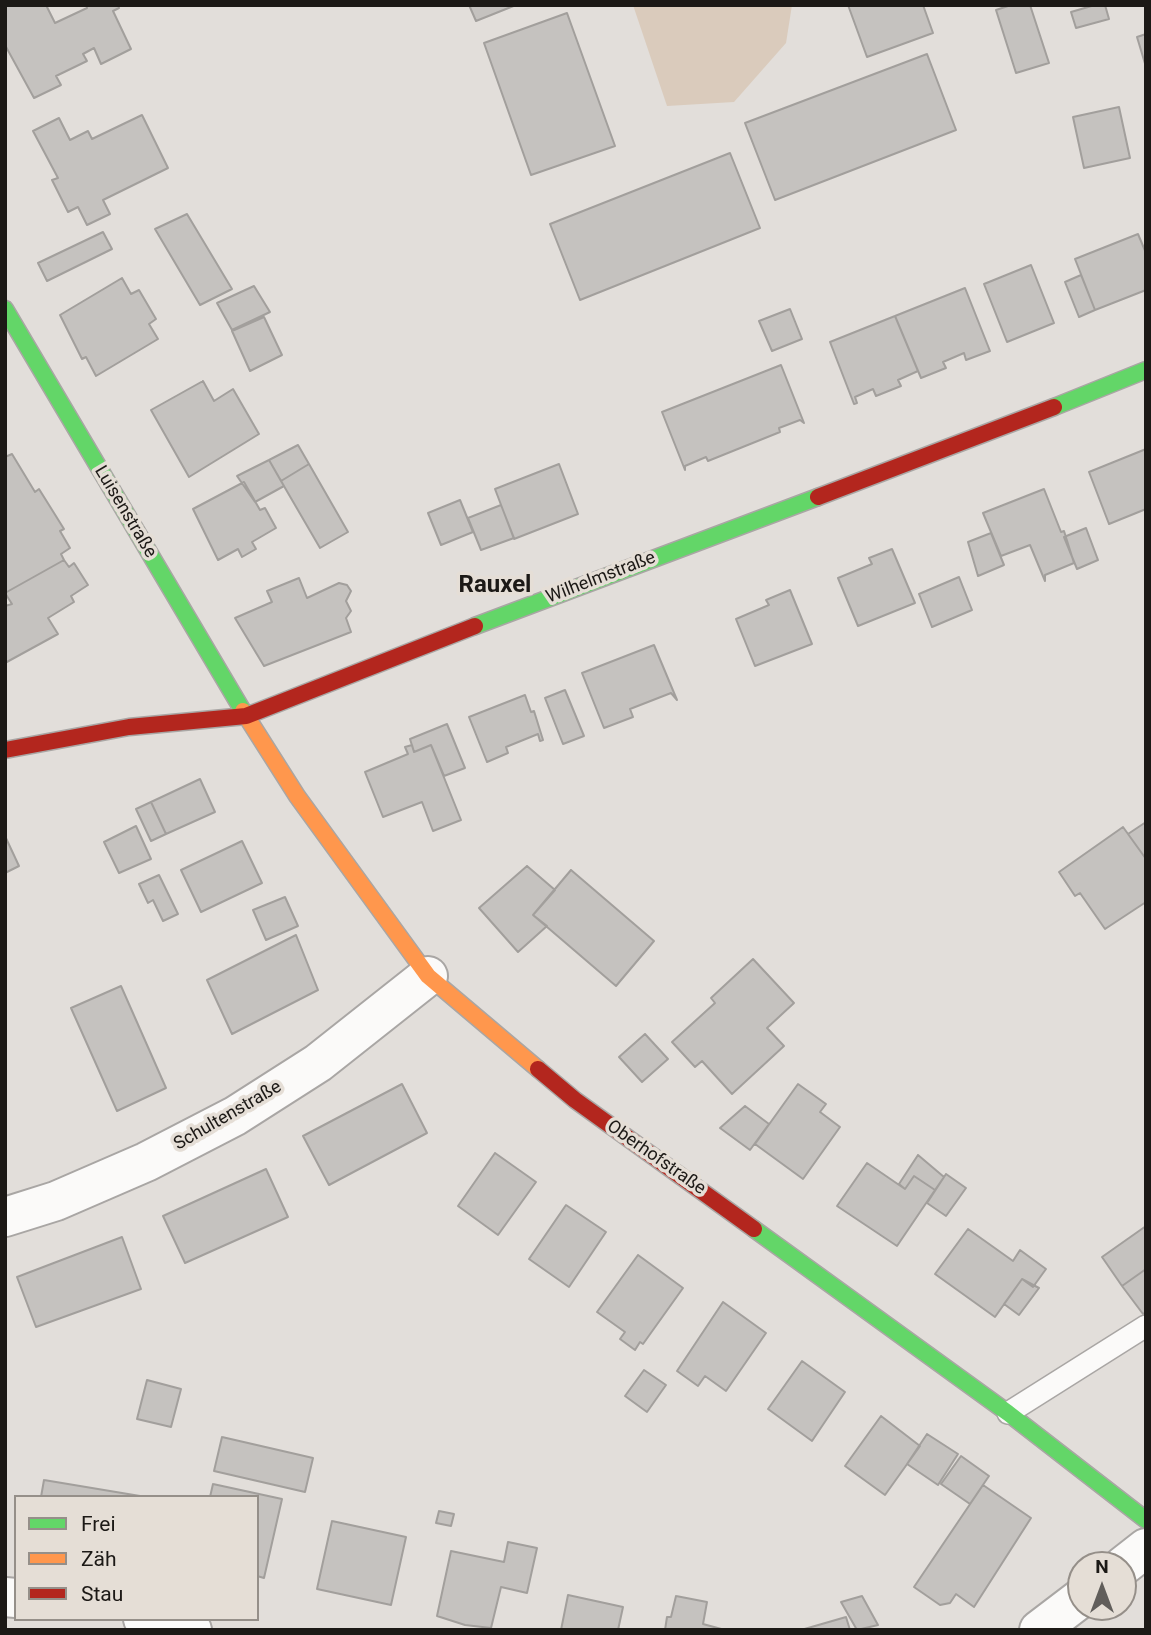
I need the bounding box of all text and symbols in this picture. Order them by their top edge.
street label: Luisenstraße [89,462,161,562]
street label: Wilhelmstraße [543,547,659,609]
district label: Rauxel [459,572,531,600]
street label: Schultenstraße [170,1076,286,1156]
street label: Oberhofstraße [602,1116,710,1200]
legend [14,1495,259,1621]
text: Frei [81,1512,116,1536]
text: Zäh [81,1547,117,1571]
north arrow [1067,1551,1137,1621]
text: N [1095,1555,1109,1578]
text: Stau [81,1582,123,1606]

